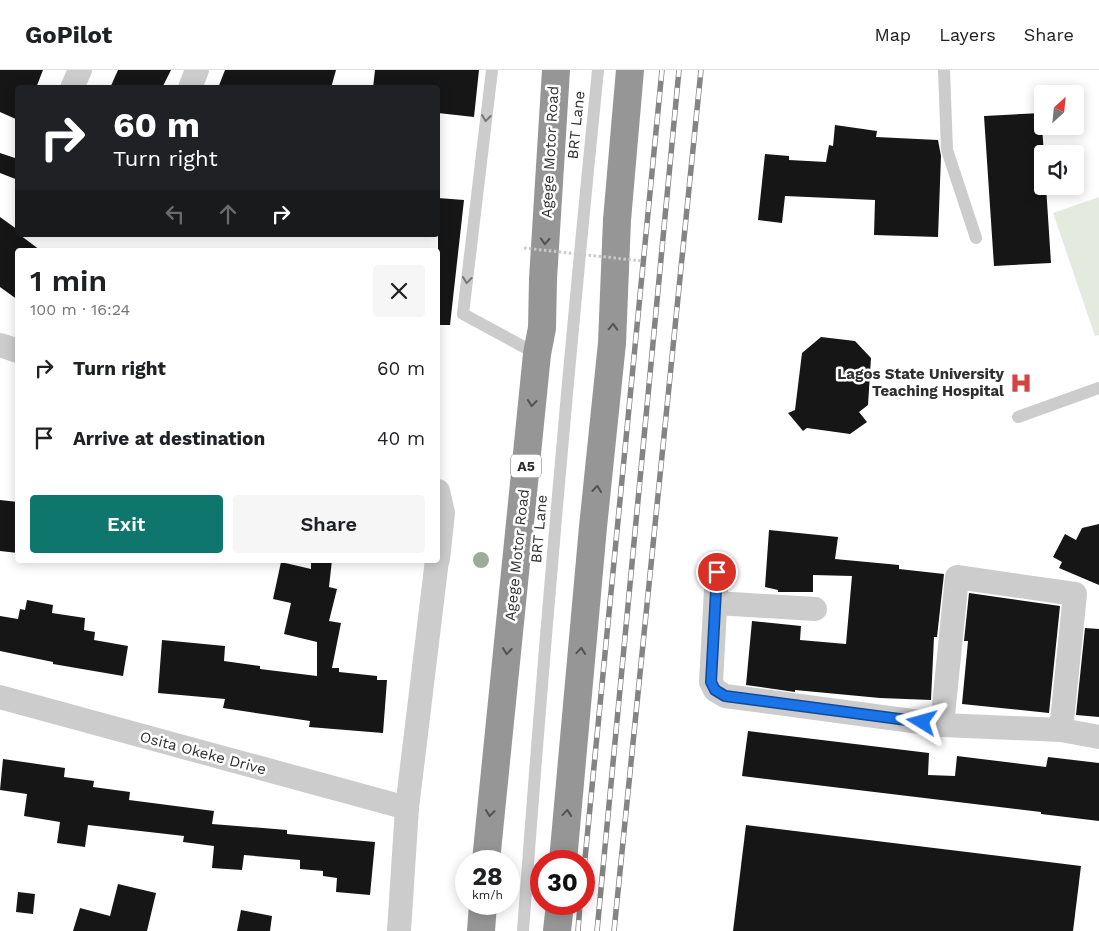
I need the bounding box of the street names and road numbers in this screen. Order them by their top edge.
street label: Agege Motor Road [538,85,562,219]
street label: BRT Lane [563,90,589,160]
road number: A5 [511,454,541,478]
street label: Agege Motor Road [501,488,533,622]
street label: BRT Lane [527,494,551,564]
street label: Osita Okeke Drive [138,727,268,779]

